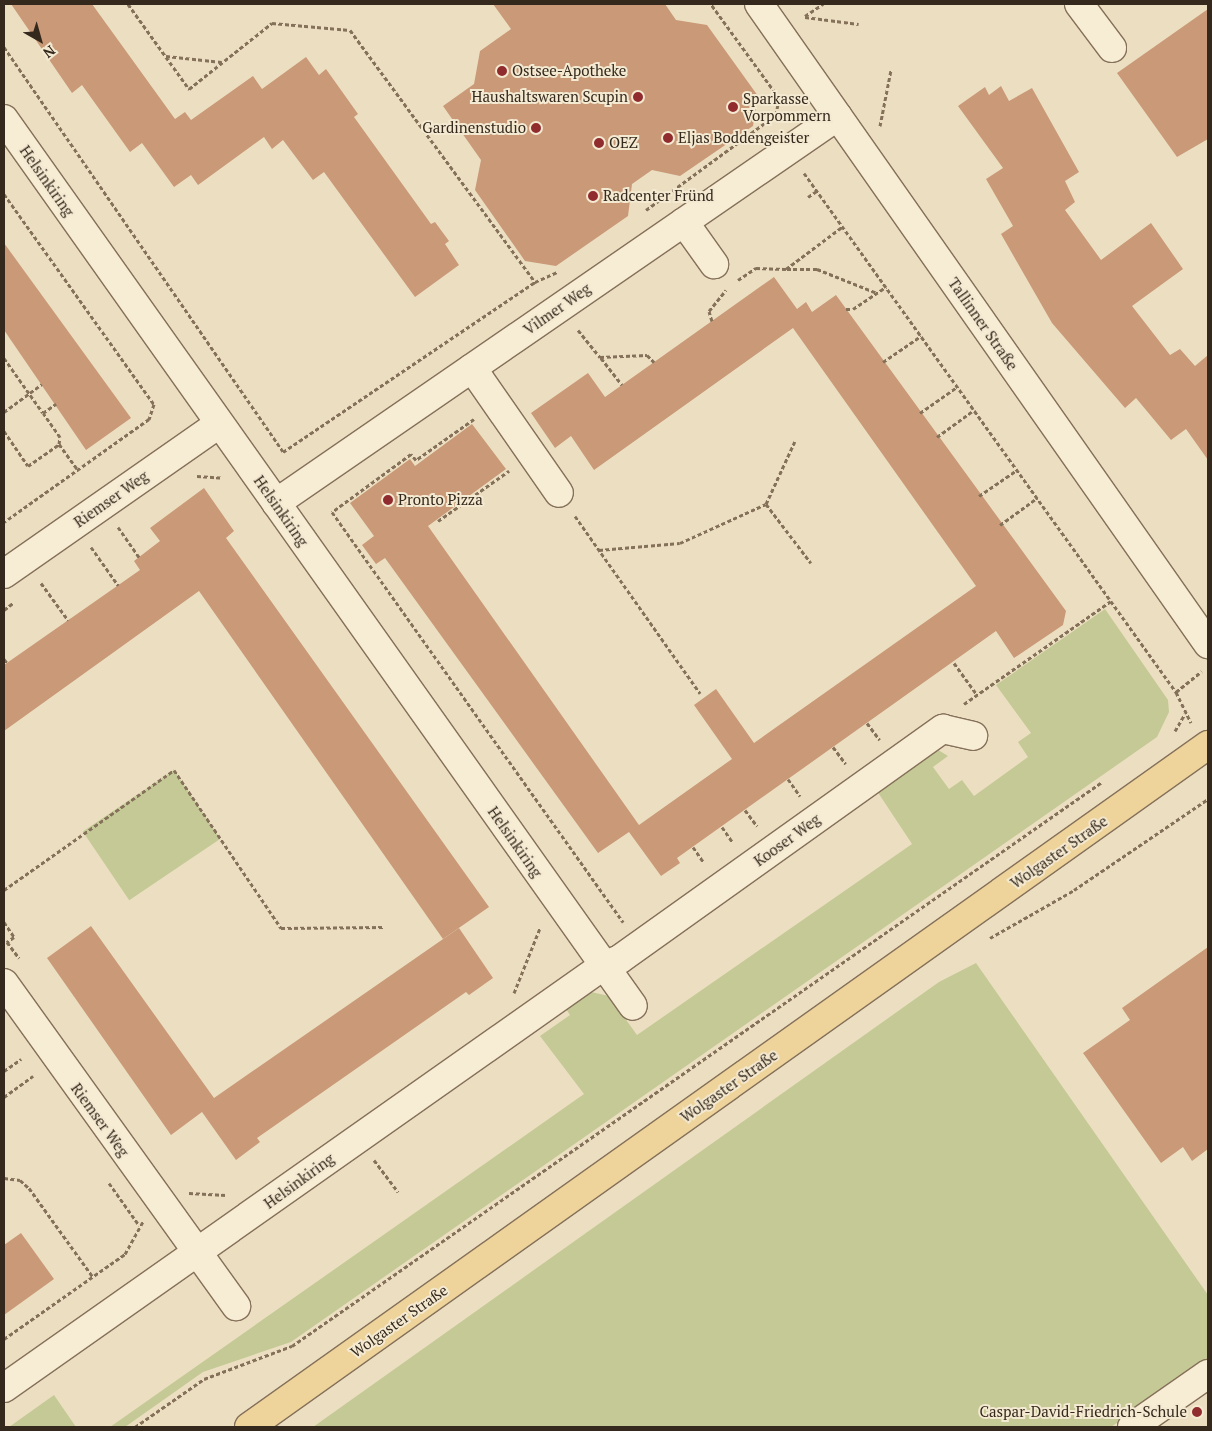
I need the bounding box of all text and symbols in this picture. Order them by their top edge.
north arrow [15,15,65,65]
text: N [40,41,60,63]
place label: Ostsee-Apotheke [512,62,626,80]
marker: Ostsee-Apotheke [496,65,508,77]
place label: Haushaltswaren Scupin [472,88,628,106]
place label: Sparkasse Vorpommern [743,89,831,124]
marker: Haushaltswaren Scupin [632,91,644,103]
marker: Sparkasse Vorpommern [727,101,739,113]
place label: Gardinenstudio [422,119,526,137]
marker: Gardinenstudio [530,122,542,134]
place label: Eljas Boddengeister [678,129,809,147]
marker: Eljas Boddengeister [662,132,674,144]
place label: OEZ [609,134,638,152]
marker: OEZ [593,137,605,149]
street label: Helsinkiring [16,142,78,220]
place label: Radcenter Fründ [603,187,714,205]
marker: Radcenter Fründ [587,190,599,202]
street label: Tallinner Straße [944,274,1022,374]
street label: Vilmer Weg [520,279,594,339]
street label: Riemser Weg [70,467,152,531]
street label: Helsinkiring [250,472,312,550]
place label: Pronto Pizza [398,491,483,509]
marker: Pronto Pizza [382,494,394,506]
street label: Helsinkiring [484,803,546,881]
street label: Kooser Weg [750,810,824,870]
street label: Wolgaster Straße [1007,812,1111,892]
street label: Wolgaster Straße [677,1046,781,1126]
street label: Riemser Weg [67,1080,133,1160]
street label: Helsinkiring [260,1150,338,1212]
street label: Wolgaster Straße [347,1281,451,1361]
place label: Caspar-David-Friedrich-Schule [979,1403,1187,1421]
marker: Caspar-David-Friedrich-Schule [1191,1406,1203,1418]

